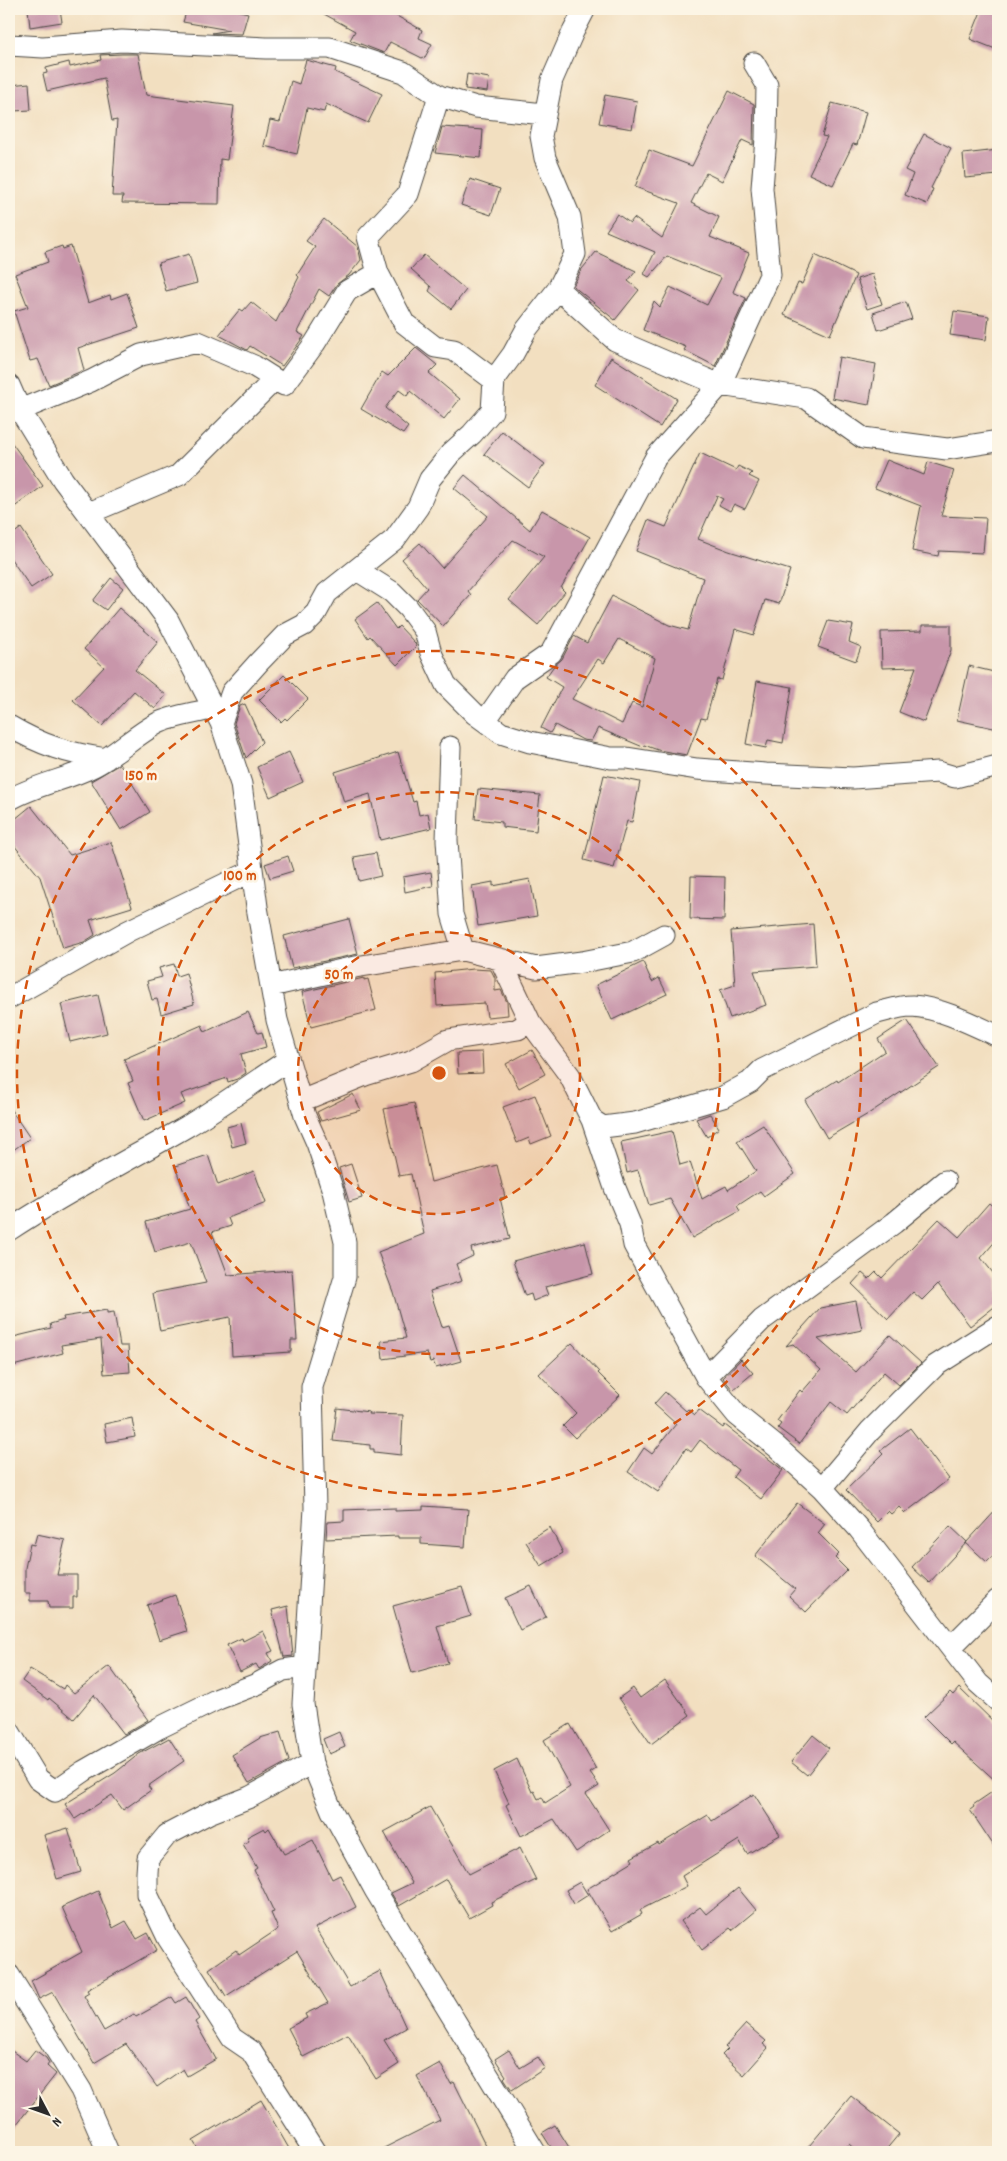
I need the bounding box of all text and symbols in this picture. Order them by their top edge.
text: 150 m [125,766,157,788]
text: 100 m [223,866,257,888]
text: 50 m [325,965,353,987]
centre of rings [430,1064,448,1082]
north arrow [22,2088,72,2138]
text: N [46,2112,66,2130]

